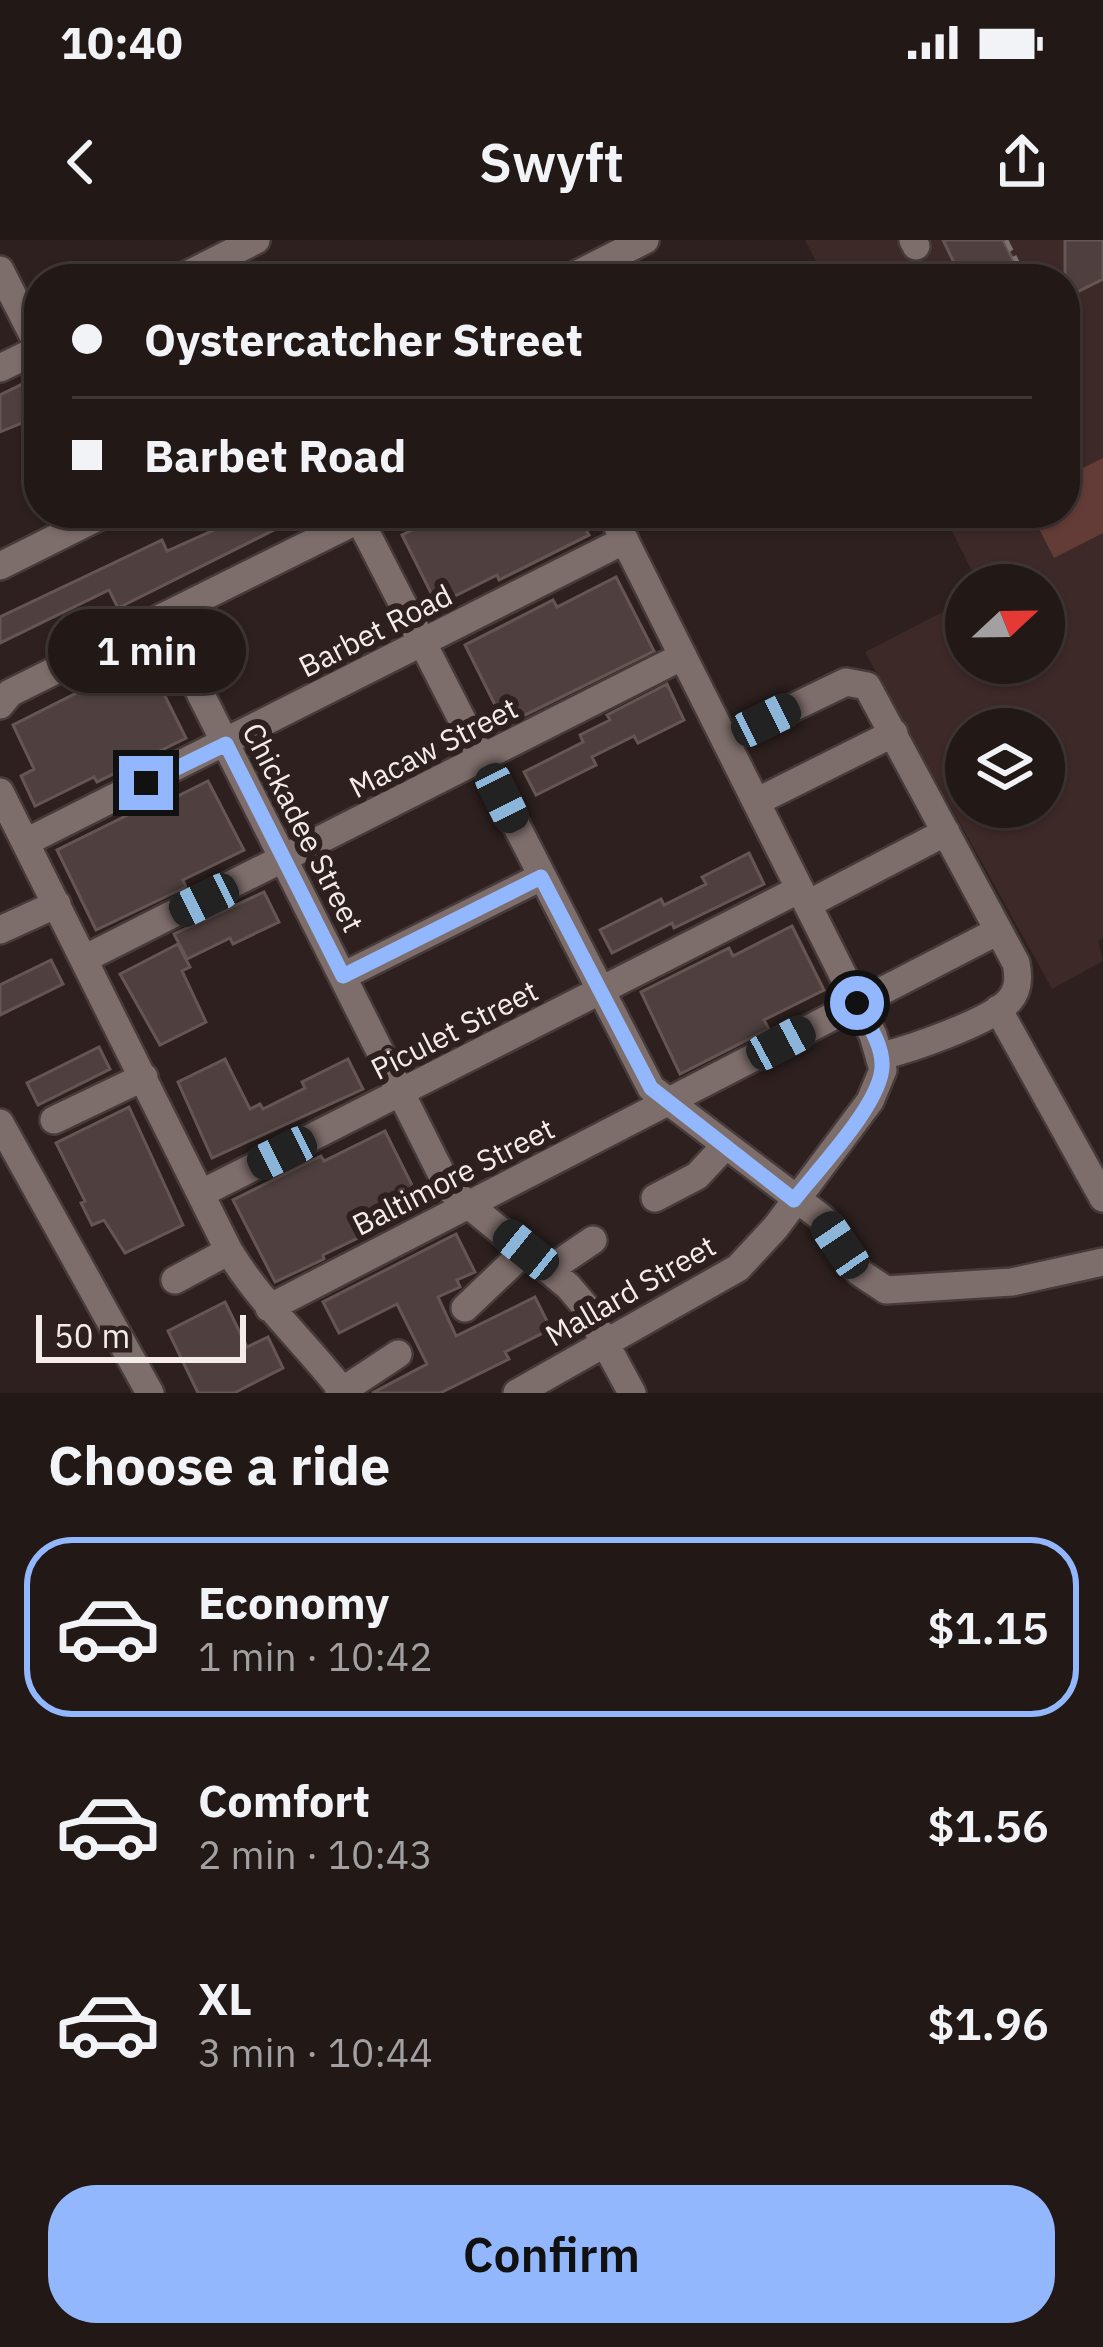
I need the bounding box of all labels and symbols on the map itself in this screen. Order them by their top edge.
north arrow [945,564,1065,684]
street label: Barbet Road [292,575,458,685]
callout: 1 min [47,609,245,693]
street label: Macaw Street [342,688,524,806]
car [726,688,806,752]
street label: Chickadee Street [234,716,374,938]
route end [119,756,173,810]
car [470,758,534,838]
car [164,868,244,932]
street label: Piculet Street [364,970,544,1088]
route start [830,976,884,1030]
car [741,1010,821,1076]
street label: Baltimore Street [346,1108,560,1244]
car [242,1121,322,1185]
car [805,1205,875,1285]
car [487,1213,565,1287]
street label: Mallard Street [538,1226,722,1354]
scale bar [36,1309,246,1362]

